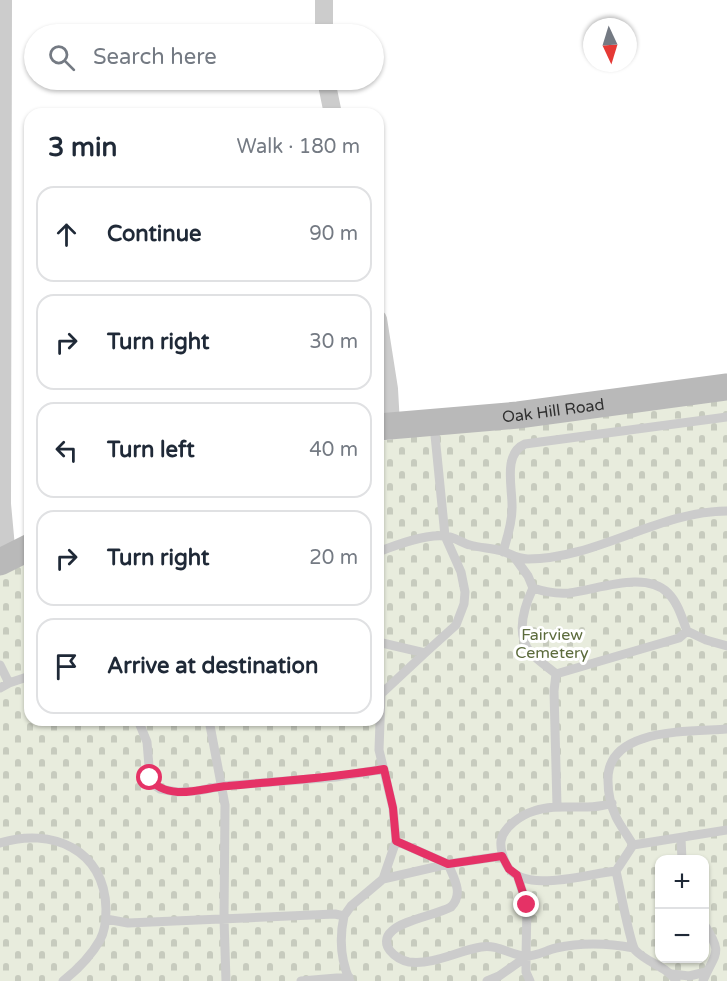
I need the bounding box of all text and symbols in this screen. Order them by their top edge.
north arrow [583,18,637,72]
search box [24,24,384,90]
icon: search [45,41,78,74]
text: Search here [93,44,217,70]
text: 3 min [48,132,117,163]
text: Walk · 180 m [237,135,360,159]
icon: ahead [50,218,83,251]
text: Continue [107,221,202,247]
text: 90 m [309,222,358,246]
icon: right [50,326,83,359]
text: Turn right [107,329,209,355]
text: 30 m [309,330,358,354]
street label: Oak Hill Road [501,395,606,427]
icon: left [50,434,83,467]
text: Turn left [107,437,195,463]
text: 40 m [309,438,358,462]
icon: right [50,542,83,575]
text: Turn right [107,545,209,571]
text: 20 m [309,546,358,570]
park label: Fairview Cemetery [515,625,589,663]
icon: arrive [50,650,83,683]
text: Arrive at destination [107,653,318,679]
route start [136,764,162,790]
map controls [655,855,709,963]
button: + [655,855,709,909]
route end [513,891,539,917]
button: − [655,909,709,963]

